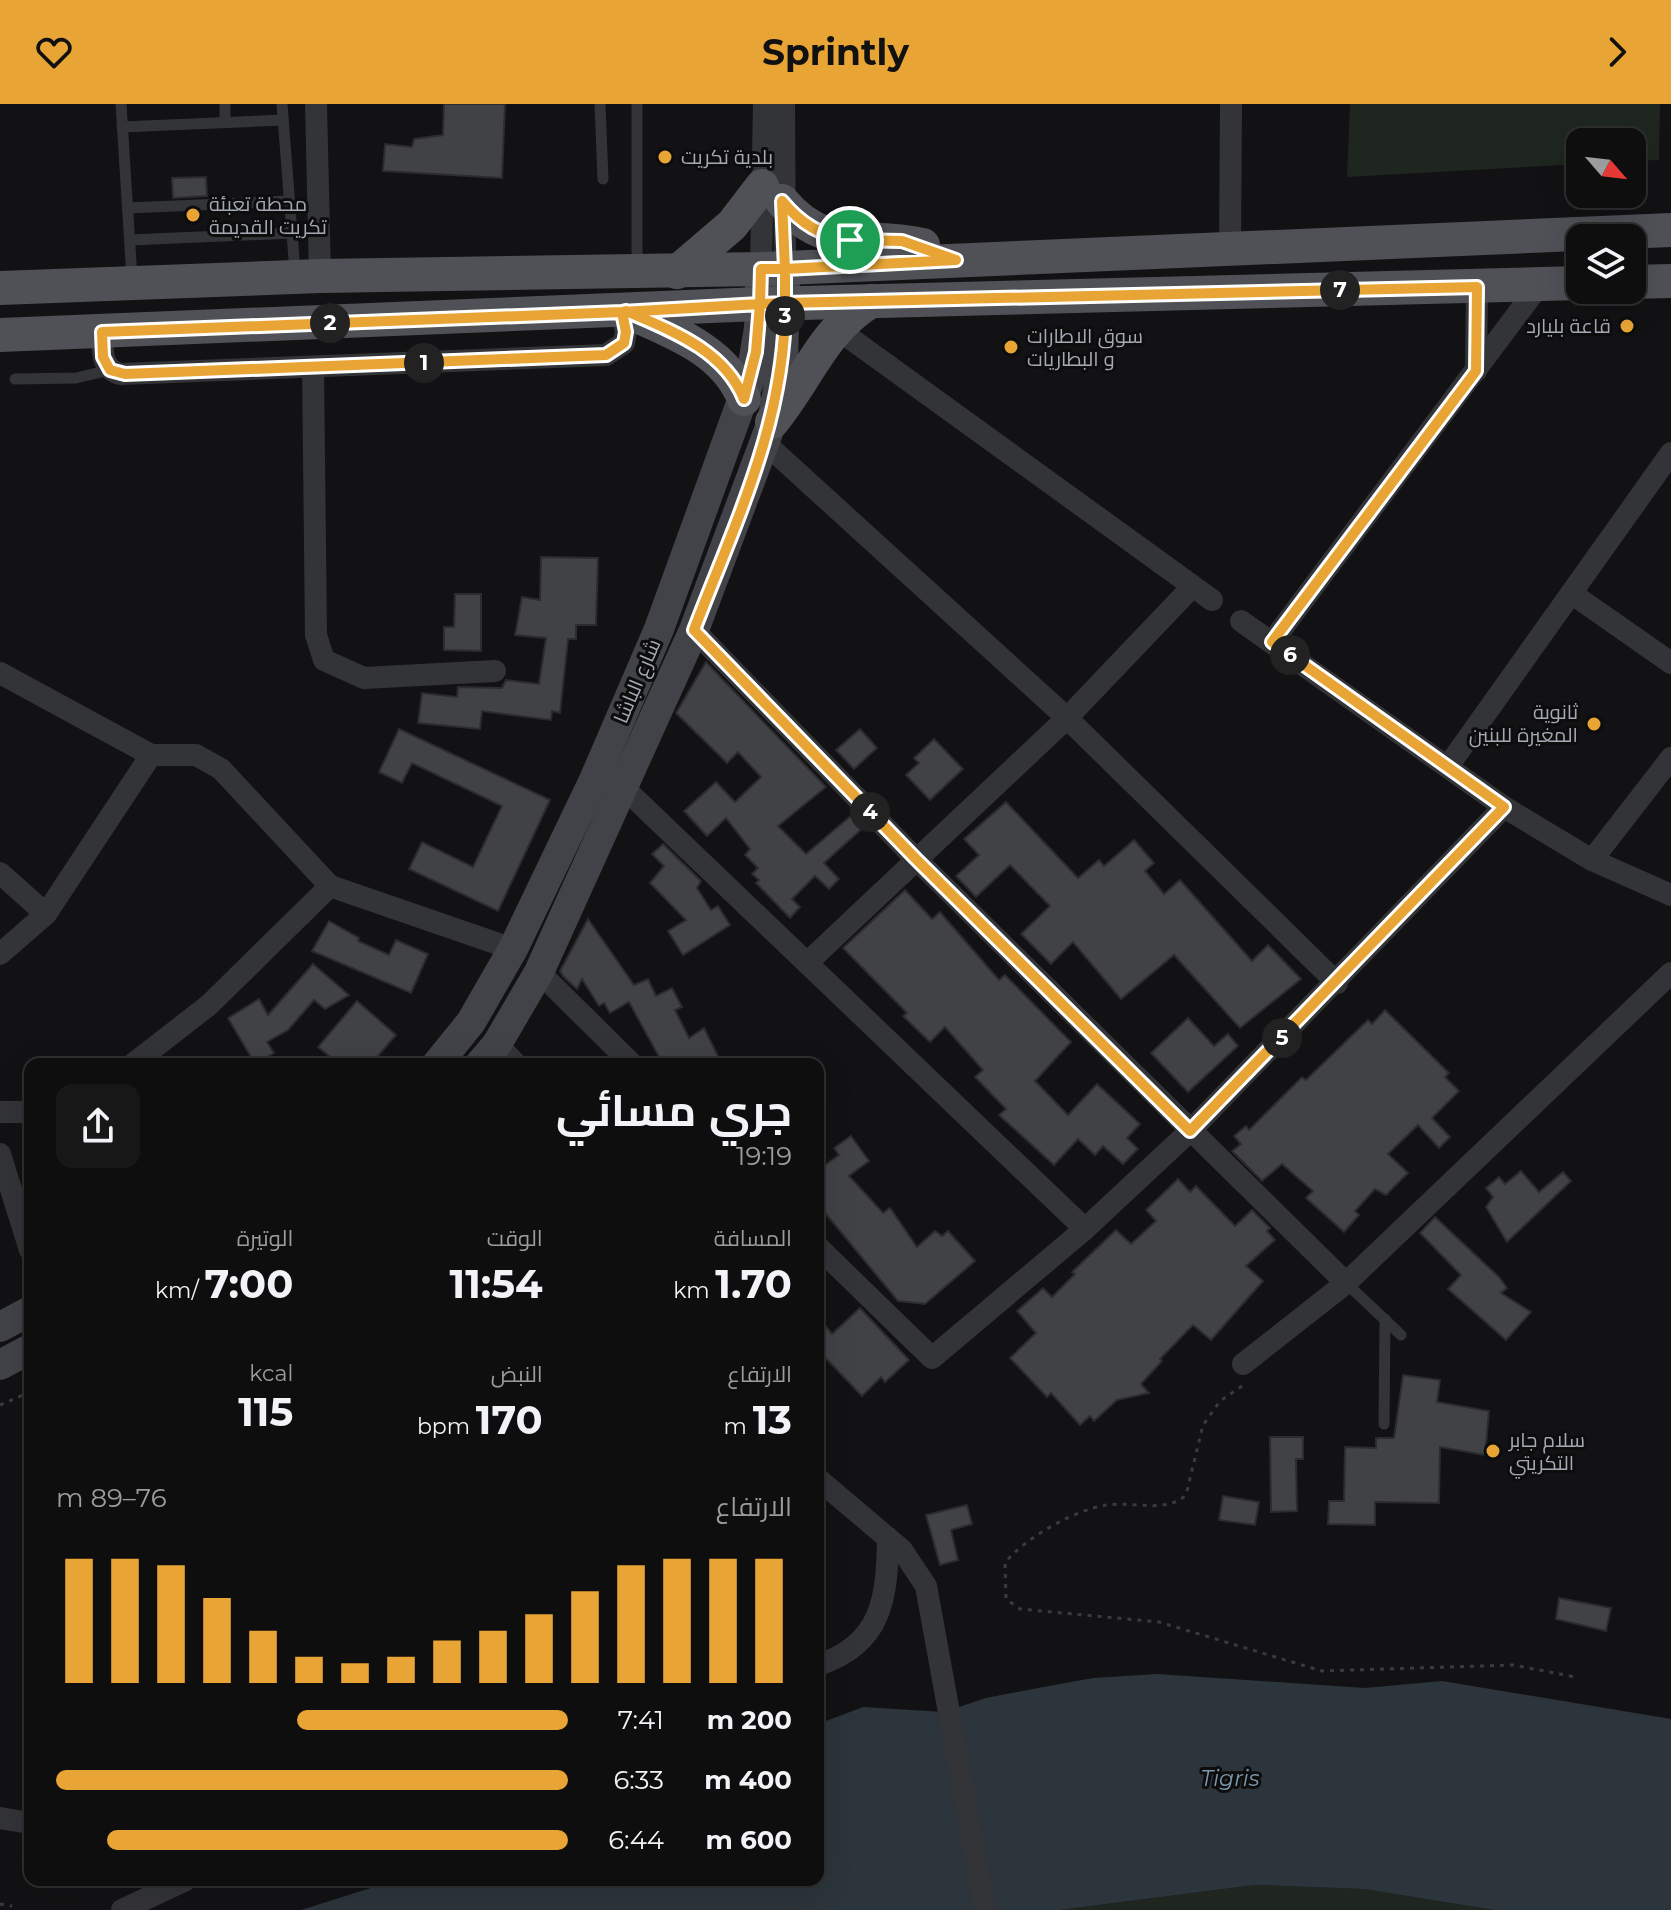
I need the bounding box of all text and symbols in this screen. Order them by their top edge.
icon: heart [32,30,76,74]
text: Sprintly [762,30,909,74]
icon: forward [1595,30,1639,74]
north arrow [1566,128,1646,208]
map controls [1566,128,1646,304]
place label: بلدية تكريت [681,145,773,169]
marker: بلدية تكريت [656,148,674,166]
place label: محطة تعبئة تكريت القديمة [209,192,327,239]
marker: محطة تعبئة تكريت القديمة [184,206,202,224]
pin [816,206,884,274]
icon: arrive [828,218,872,262]
button: layers [1566,224,1646,304]
pin: 7 [1320,270,1360,310]
text: 7 [1333,276,1347,303]
pin: 3 [765,296,805,336]
text: 3 [778,302,792,329]
pin: 2 [310,303,350,343]
text: 2 [324,309,336,336]
place label: قاعة بليارد [1526,314,1611,338]
marker: قاعة بليارد [1618,317,1636,335]
place label: سوق الاطارات و البطاريات [1027,324,1143,371]
marker: سوق الاطارات و البطاريات [1002,338,1020,356]
pin: 1 [404,343,444,383]
text: 1 [420,349,428,376]
street label: شارع الباشا [609,635,667,727]
pin: 6 [1270,635,1310,675]
text: 6 [1283,641,1297,668]
place label: ثانوية المغيرة للبنين [1469,700,1579,748]
marker: ثانوية المغيرة للبنين [1585,715,1603,733]
pin: 4 [850,792,890,832]
text: 4 [862,798,878,825]
pin: 5 [1262,1018,1302,1058]
text: 5 [1275,1024,1289,1051]
text: جري مسائي [556,1083,792,1137]
button: share [56,1084,140,1168]
text: 19:19 [736,1140,792,1172]
text: الوتيرة [237,1225,293,1252]
text: الوقت [487,1225,543,1252]
text: المسافة [714,1225,792,1252]
text: 7:00 [205,1259,293,1308]
text: 11:54 [449,1259,543,1308]
text: 1.70 [715,1259,792,1308]
text: /km [155,1277,205,1304]
text: km [673,1277,715,1304]
text: kcal [249,1360,293,1387]
text: النبض [491,1361,543,1388]
text: الارتفاع [728,1361,792,1388]
text: 115 [238,1387,293,1436]
text: 170 [476,1395,543,1444]
text: 13 [753,1395,792,1444]
text: bpm [417,1413,476,1440]
text: m [724,1413,753,1440]
place label: سلام جابر التكريتي [1508,1428,1585,1479]
marker: سلام جابر التكريتي [1484,1442,1502,1460]
text: 76–89 m [56,1482,167,1514]
text: الارتفاع [716,1491,792,1523]
text: 7:41 [618,1704,664,1736]
text: 200 m [707,1704,792,1736]
text: 6:33 [613,1764,664,1796]
text: 400 m [704,1764,792,1796]
water label: Tigris [1201,1765,1260,1792]
text: 6:44 [608,1824,664,1856]
text: 600 m [705,1824,792,1856]

